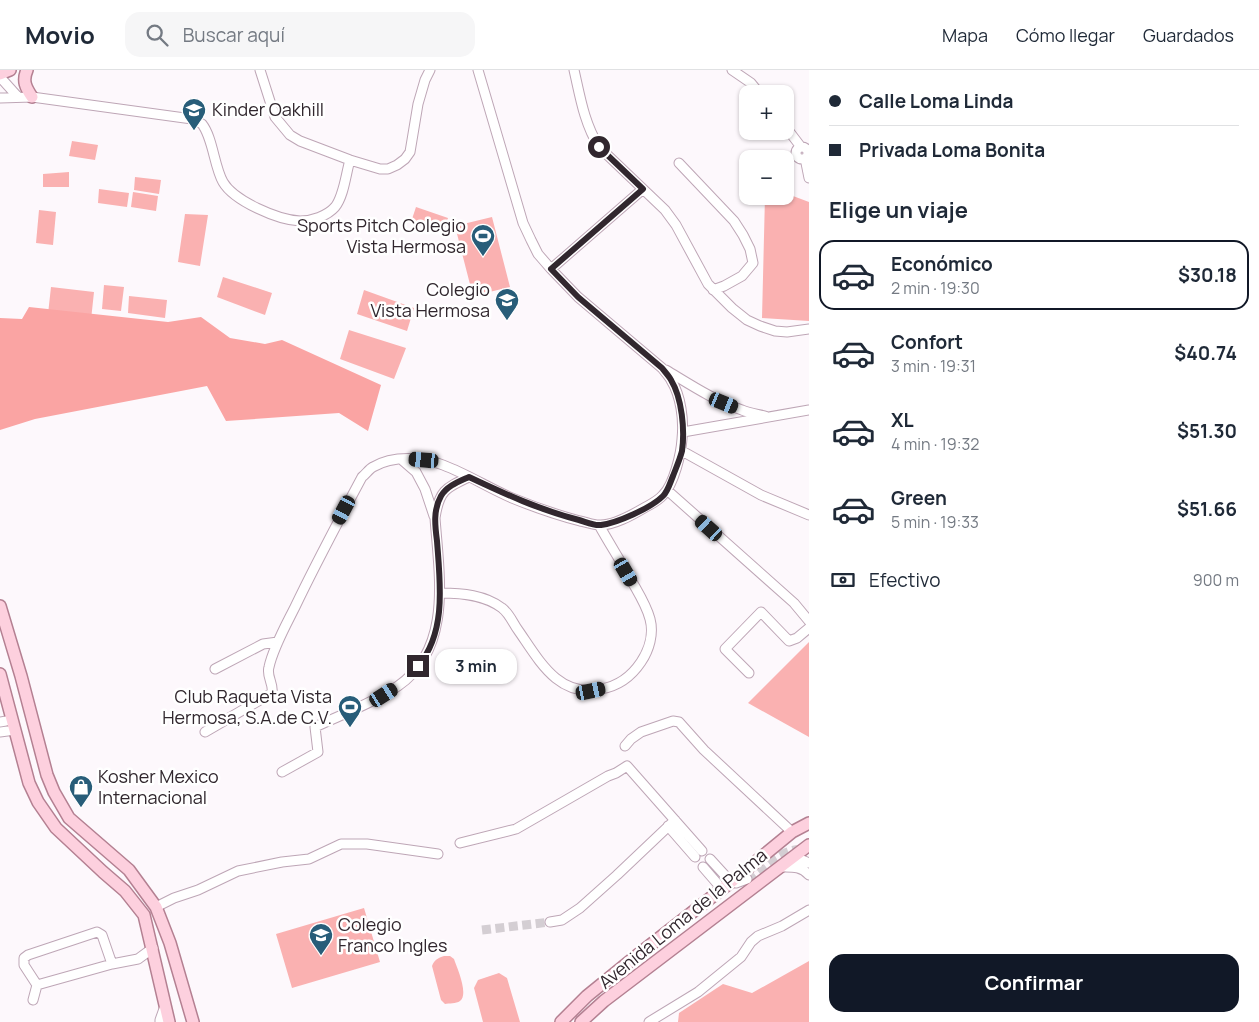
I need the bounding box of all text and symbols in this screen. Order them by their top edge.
search box [125,12,475,57]
text: Movio [25,18,95,51]
icon: search [143,21,171,49]
text: Buscar aquí [183,22,285,48]
text: Mapa [942,23,988,47]
text: Cómo llegar [1016,23,1115,47]
text: Guardados [1143,23,1234,47]
map controls [739,85,794,205]
button: + [739,85,794,140]
text: Calle Loma Linda [859,88,1013,114]
school or university icon: Kinder Oakhill [181,97,207,131]
place label: Kinder Oakhill [212,97,324,121]
route start [588,136,610,158]
text: Privada Loma Bonita [859,137,1045,163]
button: − [739,150,794,205]
text: Elige un viaje [829,195,968,225]
place label: Sports Pitch Colegio Vista Hermosa [297,213,466,258]
sports icon: Sports Pitch Colegio Vista Hermosa [470,223,496,257]
text: Económico [891,251,993,277]
icon: car [831,253,876,298]
text: $30.18 [1178,262,1237,288]
place label: Colegio Vista Hermosa [370,277,490,322]
text: 2 min · 19:30 [891,277,980,299]
school or university icon: Colegio Vista Hermosa [494,287,520,321]
text: Confort [891,329,963,355]
icon: car [831,331,876,376]
text: $40.74 [1174,340,1237,366]
text: 3 min · 19:31 [891,355,976,377]
car [707,390,740,416]
text: XL [891,407,914,433]
icon: car [831,409,876,454]
text: $51.30 [1177,418,1237,444]
text: 4 min · 19:32 [891,433,979,455]
car [408,451,439,469]
text: Green [891,485,947,511]
icon: car [831,487,876,532]
car [330,493,357,527]
text: $51.66 [1177,496,1237,522]
text: 5 min · 19:33 [891,511,979,533]
car [692,512,725,544]
car [612,555,639,589]
icon: cash [829,566,857,594]
text: Efectivo [869,567,940,593]
text: 900 m [1193,569,1239,591]
callout: 3 min [436,648,518,684]
route end [407,655,429,677]
text: 3 min [455,655,497,677]
car [367,681,400,709]
car [574,681,607,701]
place label: Club Raqueta Vista Hermosa, S.A.de C.V. [162,684,332,729]
sports icon: Club Raqueta Vista Hermosa, S.A.de C.V. [337,694,363,728]
place label: Kosher Mexico Internacional [98,764,219,809]
shop icon: Kosher Mexico Internacional [68,774,94,808]
street label: Avenida Loma de la Palma [593,843,772,994]
place label: Colegio Franco Ingles [338,912,448,957]
school or university icon: Colegio Franco Ingles [308,922,334,956]
button: Confirmar [829,954,1239,1012]

